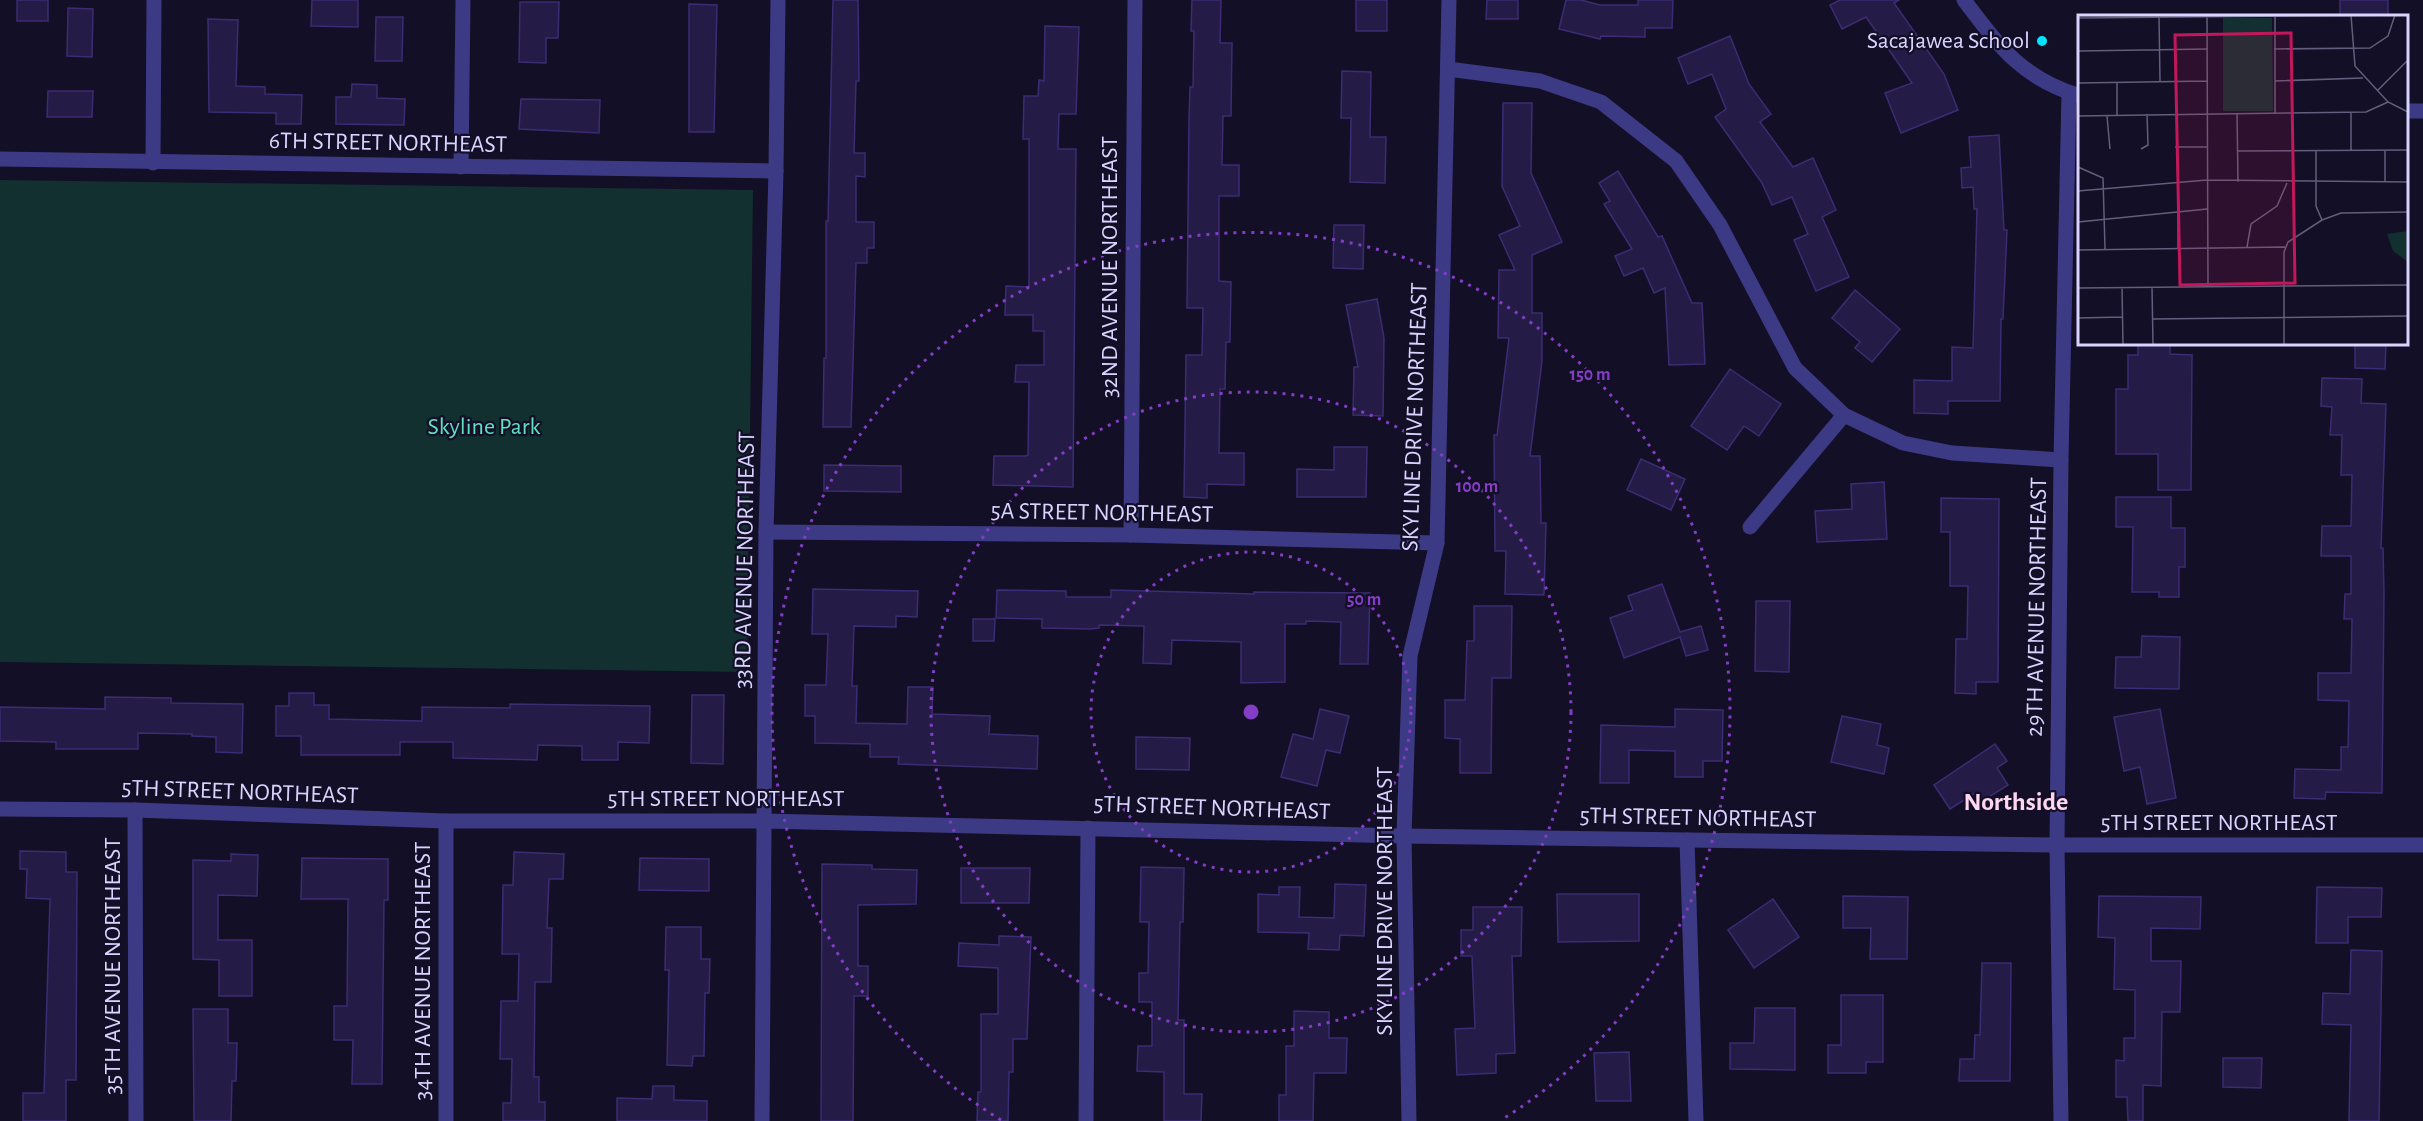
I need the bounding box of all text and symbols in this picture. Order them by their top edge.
inset map [2078,15,2408,345]
place label: Sacajawea School [1867,29,2030,53]
marker: Sacajawea School [2035,34,2049,48]
street label: 6TH STREET NORTHEAST [269,129,508,157]
street label: 32ND AVENUE NORTHEAST [1098,136,1122,398]
street label: SKYLINE DRIVE NORTHEAST [1398,282,1432,552]
text: 150 m [1570,366,1610,384]
park label: Skyline Park [428,415,540,439]
street label: 33RD AVENUE NORTHEAST [731,431,759,689]
street label: 29TH AVENUE NORTHEAST [2023,477,2051,737]
text: 100 m [1456,478,1498,496]
street label: 5A STREET NORTHEAST [990,499,1214,527]
text: 50 m [1347,591,1381,609]
centre of rings [1241,702,1261,722]
street label: SKYLINE DRIVE NORTHEAST [1373,766,1397,1036]
street label: 5TH STREET NORTHEAST [121,776,359,808]
street label: 5TH STREET NORTHEAST [607,787,845,811]
district label: Northside [1964,789,2068,815]
street label: 5TH STREET NORTHEAST [1093,792,1331,824]
street label: 5TH STREET NORTHEAST [1579,804,1817,832]
street label: 5TH STREET NORTHEAST [2100,811,2338,835]
street label: 35TH AVENUE NORTHEAST [101,837,125,1095]
street label: 34TH AVENUE NORTHEAST [411,841,435,1100]

